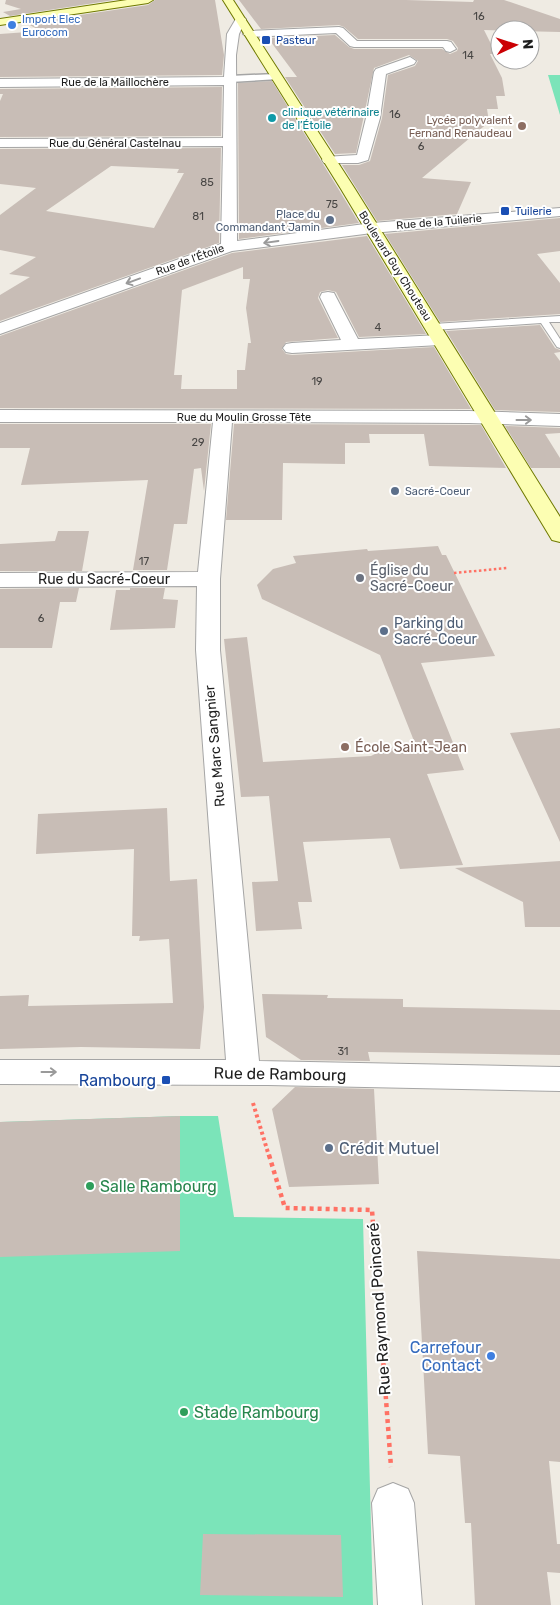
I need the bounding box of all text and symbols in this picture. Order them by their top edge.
house number: 16 [473,10,485,23]
place label: Import Elec Eurocom [22,13,80,39]
marker: Import Elec Eurocom [6,19,18,31]
north arrow [490,20,540,70]
marker: Pasteur [260,34,272,46]
place label: Pasteur [276,34,317,47]
text: N [519,39,536,50]
house number: 14 [462,49,474,62]
street label: Rue de la Maillochère [61,76,169,89]
place label: clinique vétérinaire de l’Étoile [282,106,379,132]
house number: 16 [389,108,401,121]
marker: clinique vétérinaire de l’Étoile [266,112,278,124]
place label: Lycée polyvalent Fernand Renaudeau [409,114,513,140]
marker: Lycée polyvalent Fernand Renaudeau [516,120,528,132]
street label: Rue du Général Castelnau [49,137,181,150]
house number: 6 [418,140,425,153]
house number: 85 [200,176,214,189]
house number: 75 [326,198,339,211]
marker: Tuilerie [499,205,511,217]
place label: Tuilerie [515,205,552,218]
place label: Place du Commandant Jamin [216,208,320,234]
street label: Boulevard Guy Chouteau [356,209,434,323]
house number: 81 [192,210,204,223]
street label: Rue de la Tuilerie [396,212,482,232]
marker: Place du Commandant Jamin [324,214,336,226]
one-way arrow [264,237,280,247]
street label: Rue de l’Étoile [154,242,226,278]
one-way arrow [126,277,142,286]
house number: 4 [375,321,382,334]
house number: 19 [311,375,323,388]
street label: Rue du Moulin Grosse Tête [177,411,311,424]
one-way arrow [516,415,532,425]
house number: 29 [192,436,204,449]
marker: Sacré-Coeur [389,485,401,497]
place label: Sacré-Coeur [405,485,471,498]
house number: 17 [139,555,150,568]
place label: Église du Sacré-Coeur [370,561,454,595]
street label: Rue du Sacré-Coeur [38,571,171,588]
marker: Église du Sacré-Coeur [354,572,366,584]
house number: 6 [38,612,45,625]
place label: Parking du Sacré-Coeur [394,615,478,648]
marker: Parking du Sacré-Coeur [378,625,390,637]
street label: Rue Marc Sangnier [201,684,229,808]
place label: École Saint-Jean [355,738,467,756]
marker: École Saint-Jean [339,741,351,753]
house number: 31 [337,1045,349,1058]
street label: Rue de Rambourg [213,1063,347,1085]
one-way arrow [40,1067,56,1077]
place label: Rambourg [79,1071,156,1090]
marker: Rambourg [160,1074,172,1086]
place label: Crédit Mutuel [339,1139,439,1158]
marker: Crédit Mutuel [323,1142,335,1154]
place label: Salle Rambourg [100,1177,217,1196]
marker: Salle Rambourg [84,1180,96,1192]
street label: Rue Raymond Poincaré [363,1222,395,1396]
place label: Carrefour Contact [410,1338,481,1375]
marker: Carrefour Contact [485,1350,497,1362]
place label: Stade Rambourg [194,1403,319,1422]
marker: Stade Rambourg [178,1406,190,1418]

